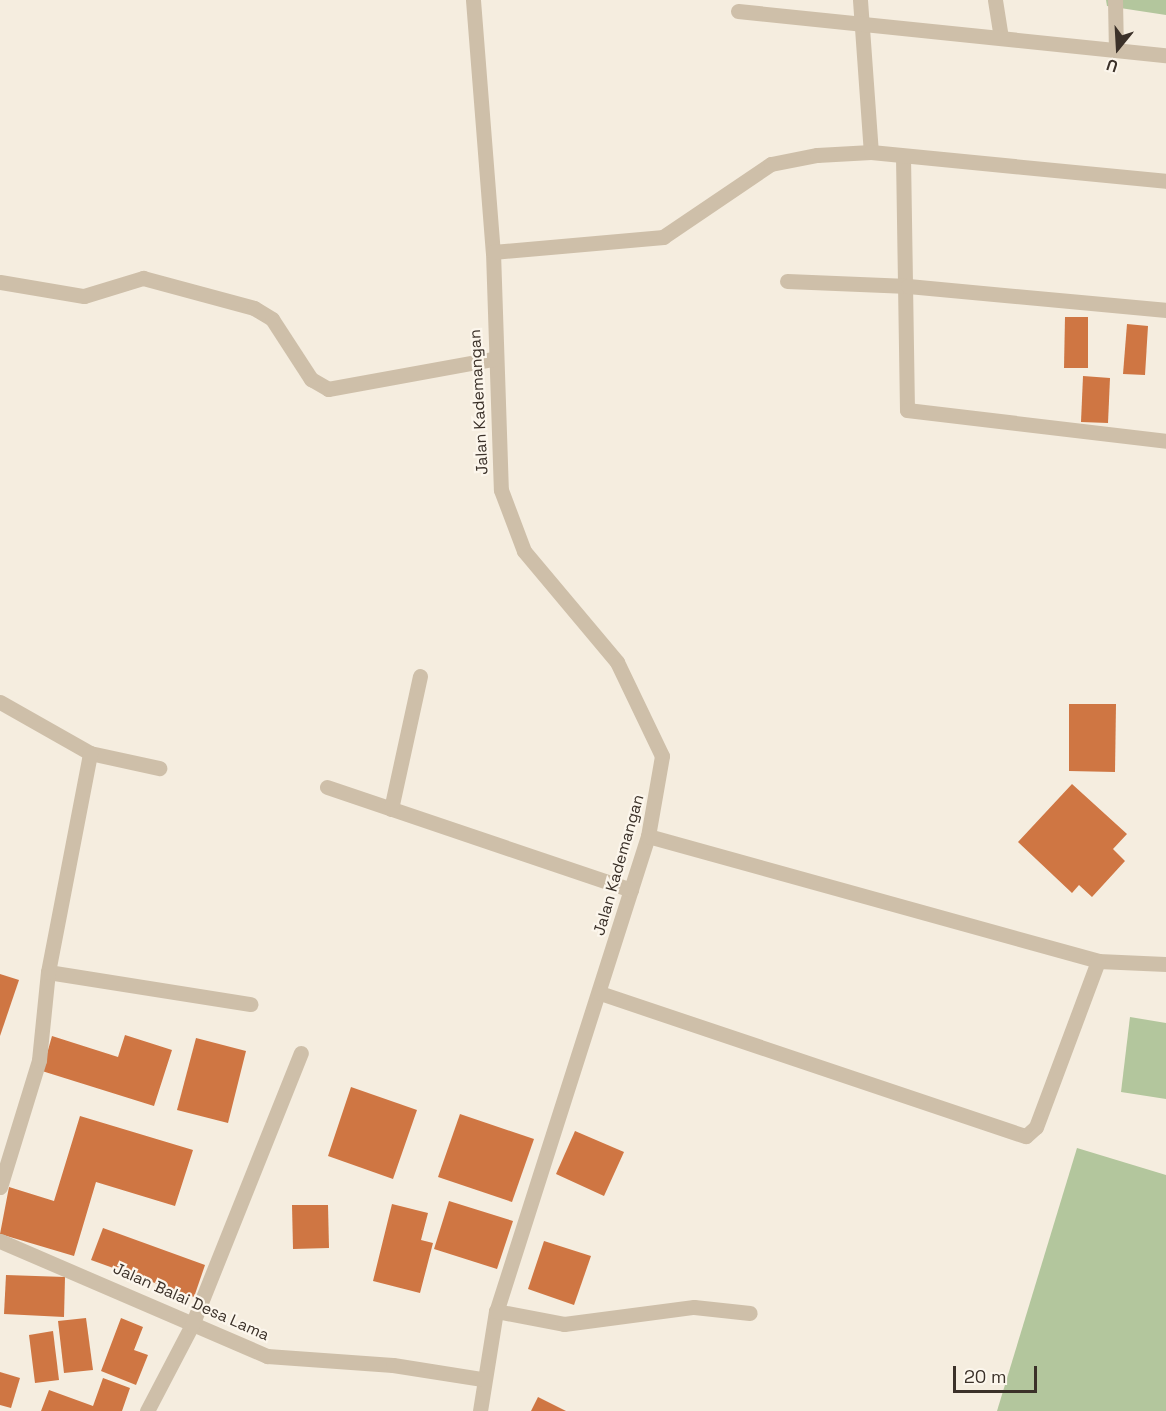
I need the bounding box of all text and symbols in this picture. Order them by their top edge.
north arrow [1088,18,1148,78]
text: U [1104,54,1121,77]
street label: Jalan Kademangan [466,329,492,475]
street label: Jalan Kademangan [590,792,648,938]
street label: Jalan Balai Desa Lama [110,1259,272,1345]
scale bar [956,1354,1040,1392]
text: 20 m [964,1365,1007,1388]

